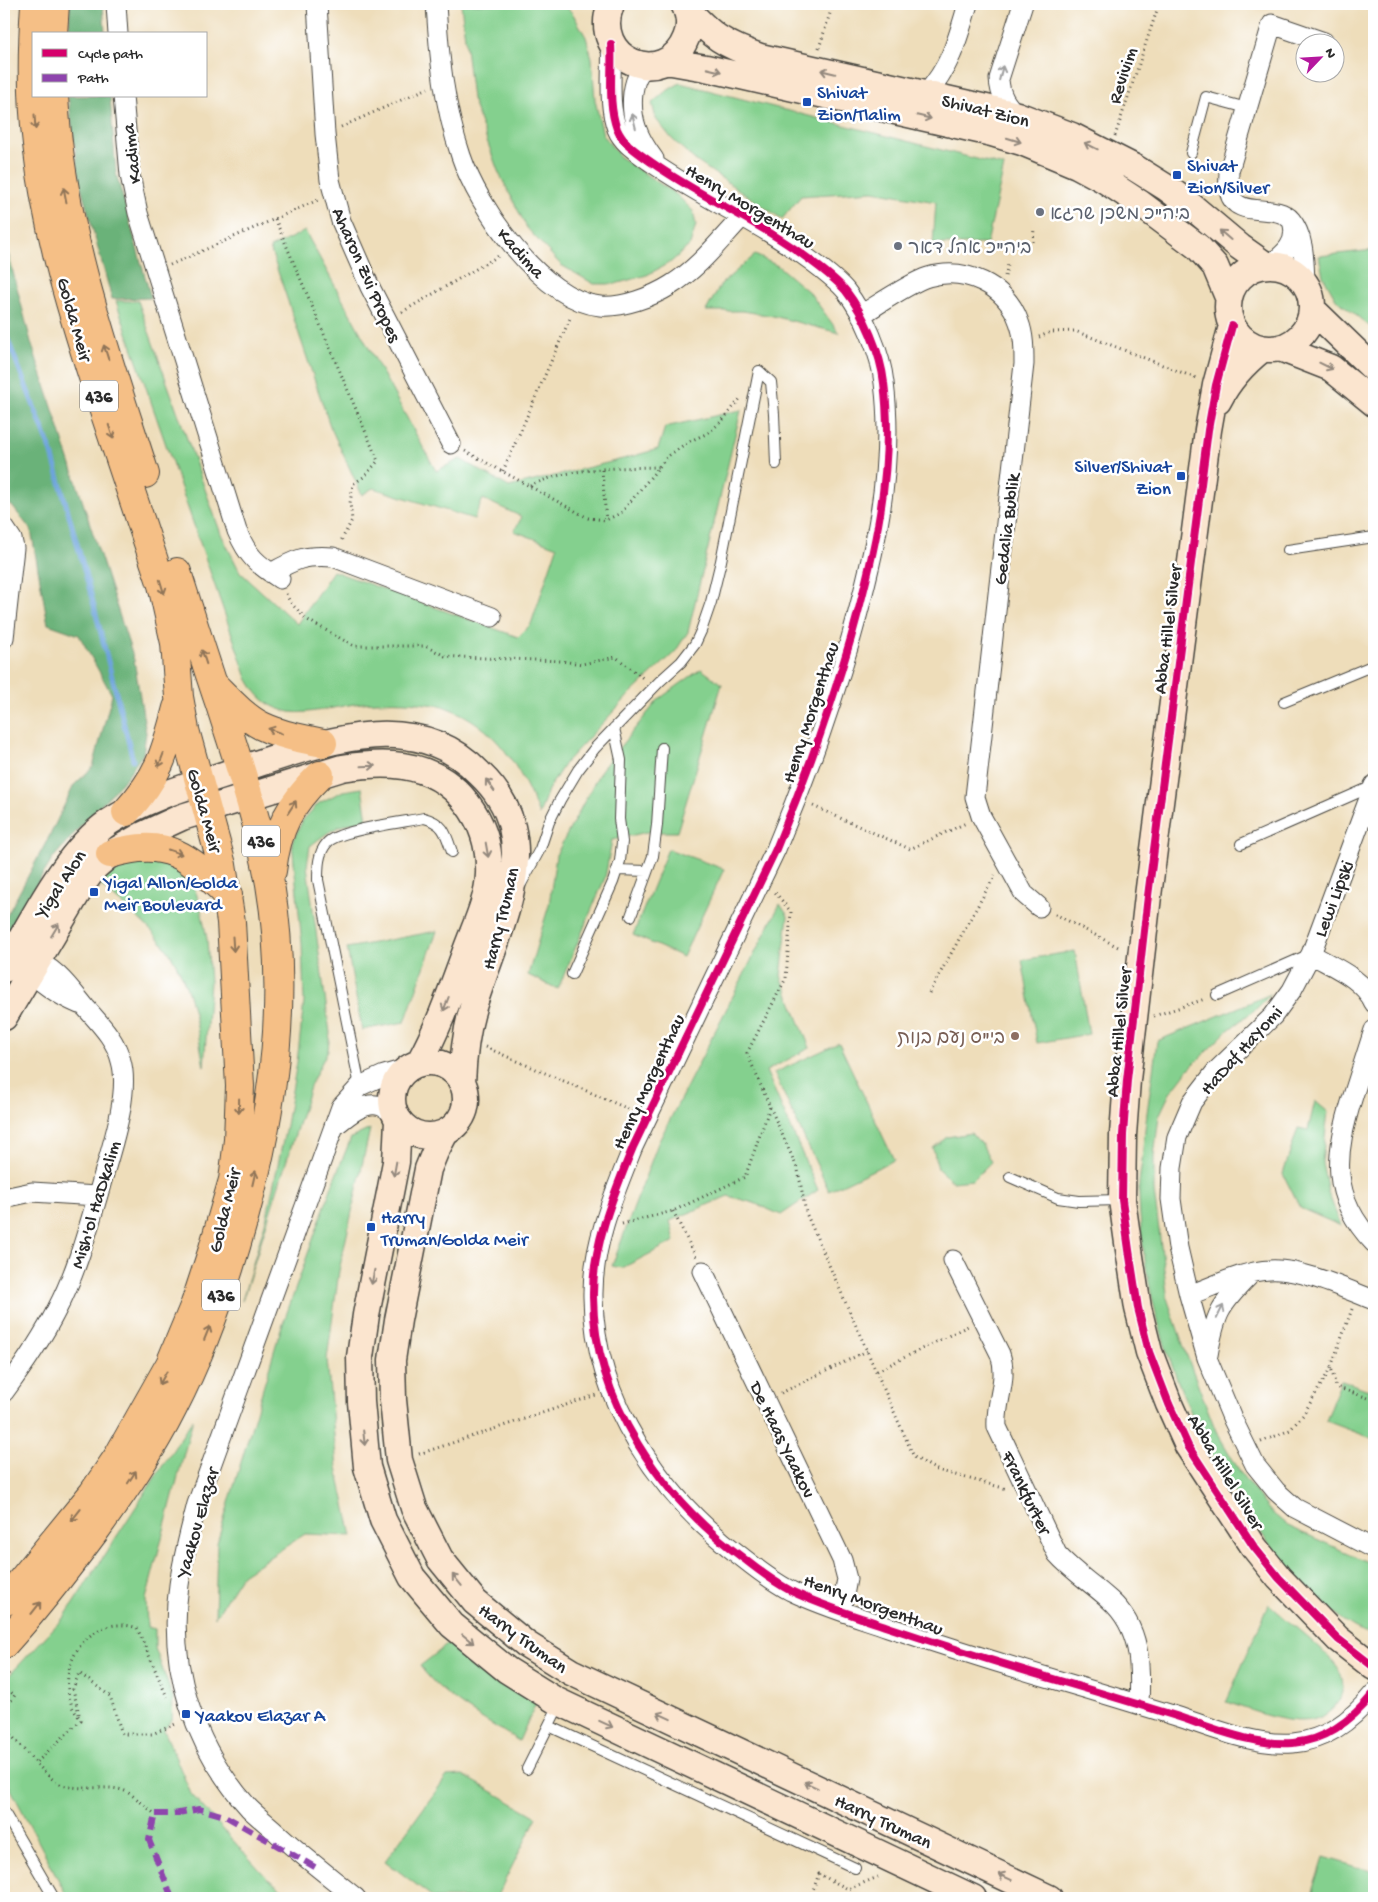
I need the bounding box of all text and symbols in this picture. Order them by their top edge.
legend [32,32,208,98]
north arrow [1296,32,1346,82]
street label: Revivim [1104,44,1144,107]
text: Cycle path [78,46,143,64]
text: N [1320,46,1339,61]
one-way arrow [705,66,721,75]
one-way arrow [997,66,1007,82]
one-way arrow [820,67,836,76]
text: Path [77,70,109,88]
place label: Shivat Zion/Tlalim [817,83,901,128]
street label: Shivat Zion [939,90,1031,134]
marker: Shivat Zion/Tlalim [801,96,813,108]
one-way arrow [915,113,931,122]
one-way arrow [30,114,40,130]
one-way arrow [629,114,638,130]
street label: Kadima [118,121,149,185]
one-way arrow [1006,136,1022,145]
one-way arrow [1084,141,1099,151]
place label: Shivat Zion/Silver [1187,156,1271,201]
street label: Henry Morgenthau [680,160,818,256]
marker: Shivat Zion/Silver [1171,169,1183,181]
one-way arrow [60,187,69,203]
place label: ביה"כ משכן שרגא [1050,204,1190,227]
street label: Aharon Zvi Propes [325,205,405,347]
marker: ביה"כ משכן שרגא [1034,206,1046,218]
street label: Kadima [491,224,549,286]
one-way arrow [1219,229,1232,240]
place label: ביה"כ אהל דאר [908,237,1031,261]
marker: ביה"כ אהל דאר [892,240,904,252]
street label: Golda Meir [50,275,96,367]
one-way arrow [100,345,110,361]
one-way arrow [1318,362,1333,371]
road number: 436 [80,381,118,412]
one-way arrow [107,424,116,440]
place label: Silver/Shivat Zion [1075,457,1173,502]
marker: Silver/Shivat Zion [1175,470,1187,482]
street label: Gedalia Bublik [990,471,1027,587]
street label: Abba Hillel Silver [1150,561,1189,695]
one-way arrow [158,578,168,594]
street label: Henry Morgenthau [779,640,846,787]
one-way arrow [199,649,208,665]
one-way arrow [268,726,284,735]
one-way arrow [156,752,166,767]
one-way arrow [359,761,375,770]
street label: Golda Meir [180,766,226,858]
one-way arrow [485,778,495,792]
one-way arrow [287,801,297,815]
road number: 436 [242,826,280,856]
one-way arrow [483,841,493,857]
street label: Yigal Alon [30,846,93,925]
one-way arrow [166,848,182,858]
street label: Lewi Lipski [1310,858,1360,941]
street label: Harry Truman [479,865,526,972]
place label: Yigal Allon/Golda Meir Boulevard [102,873,239,918]
marker: Yigal Allon/Golda Meir Boulevard [88,886,100,898]
one-way arrow [51,924,61,938]
one-way arrow [228,935,237,951]
street label: Abba Hillel Silver [1102,964,1139,1098]
one-way arrow [441,996,450,1012]
street label: HaDaf HaYomi [1196,1002,1289,1101]
street label: Henry Morgenthau [609,1011,692,1154]
place label: בי"ס נעם בנות [897,1028,1005,1051]
marker: בי"ס נעם בנות [1009,1030,1021,1042]
one-way arrow [235,1098,244,1114]
street label: Mish'ol HaDkalim [67,1138,128,1272]
one-way arrow [390,1160,399,1176]
street label: Golda Meir [205,1164,249,1255]
one-way arrow [250,1170,259,1186]
place label: Harry Truman/Golda Meir [380,1208,530,1253]
marker: Harry Truman/Golda Meir [365,1221,377,1233]
one-way arrow [368,1268,378,1284]
road number: 436 [202,1280,240,1310]
one-way arrow [1215,1304,1225,1319]
one-way arrow [203,1326,212,1341]
one-way arrow [158,1370,167,1385]
street label: De Haas Yaakov [742,1377,819,1503]
street label: Abba Hillel Silver [1181,1411,1269,1536]
one-way arrow [359,1430,369,1446]
street label: Frankfurter [994,1447,1056,1541]
street label: Yaakov Elazar [172,1463,227,1583]
one-way arrow [127,1470,138,1484]
one-way arrow [70,1508,81,1521]
street label: Henry Morgenthau [800,1570,946,1642]
one-way arrow [451,1574,462,1587]
street label: Harry Truman [473,1600,571,1680]
one-way arrow [31,1602,42,1615]
one-way arrow [462,1633,475,1644]
place label: Yaakov Elazar A [194,1706,327,1729]
marker: Yaakov Elazar A [180,1708,192,1720]
one-way arrow [657,1711,672,1720]
one-way arrow [598,1720,613,1730]
one-way arrow [804,1780,819,1790]
street label: Harry Truman [830,1791,935,1856]
one-way arrow [998,1872,1013,1882]

